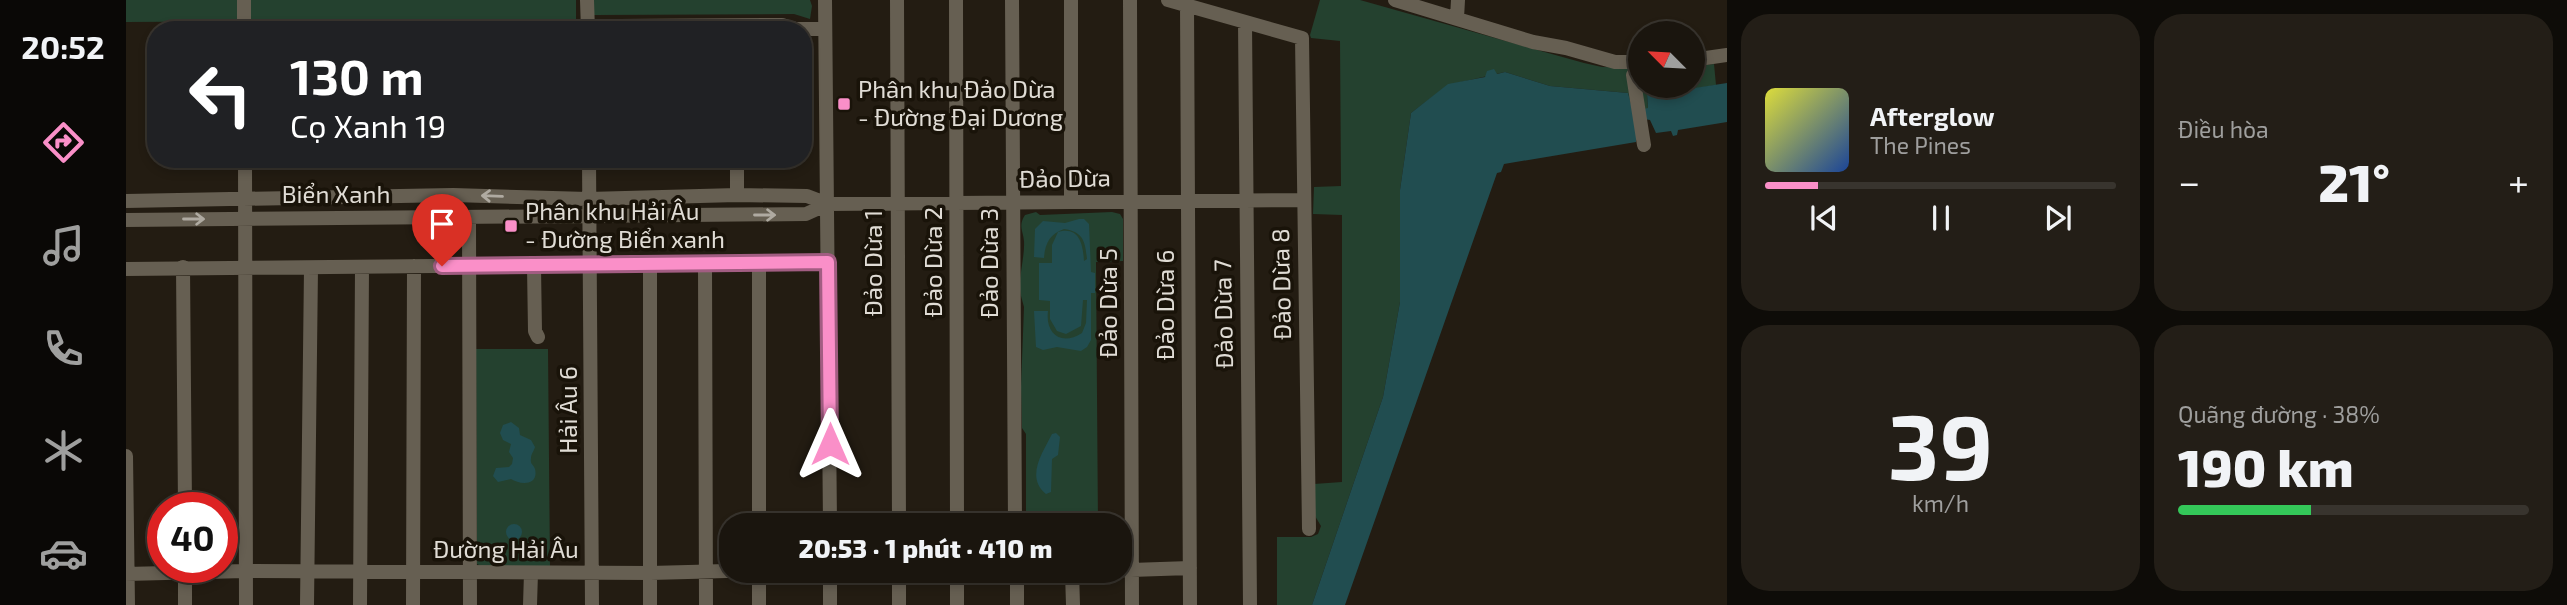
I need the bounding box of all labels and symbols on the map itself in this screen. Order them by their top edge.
north arrow [1628,21,1704,98]
place label: Phân khu Đảo Dừa - Đường Đại Dương [858,74,1063,131]
marker: Phân khu Đảo Dừa - Đường Đại Dương [836,96,852,112]
street label: Đảo Dừa [1019,162,1111,193]
street label: Biển Xanh [282,179,390,208]
one-way arrow [481,190,504,203]
pin [412,194,472,266]
place label: Phân khu Hải Âu - Đường Biển xanh [525,196,725,253]
street label: Đảo Dừa 2 [918,207,947,317]
one-way arrow [753,208,776,221]
street label: Đảo Dừa 3 [974,208,1003,318]
street label: Đảo Dừa 1 [858,210,887,316]
one-way arrow [182,212,205,226]
marker: Phân khu Hải Âu - Đường Biển xanh [503,218,519,234]
street label: Đảo Dừa 8 [1265,228,1296,340]
street label: Đảo Dừa 5 [1093,248,1122,358]
street label: Đảo Dừa 6 [1150,250,1179,360]
street label: Đảo Dừa 7 [1207,259,1238,369]
street label: Hải Âu 6 [553,366,582,454]
position arrow [793,407,867,481]
speed limit sign: 40 [147,492,238,583]
street label: Đường Hải Âu [433,534,579,563]

